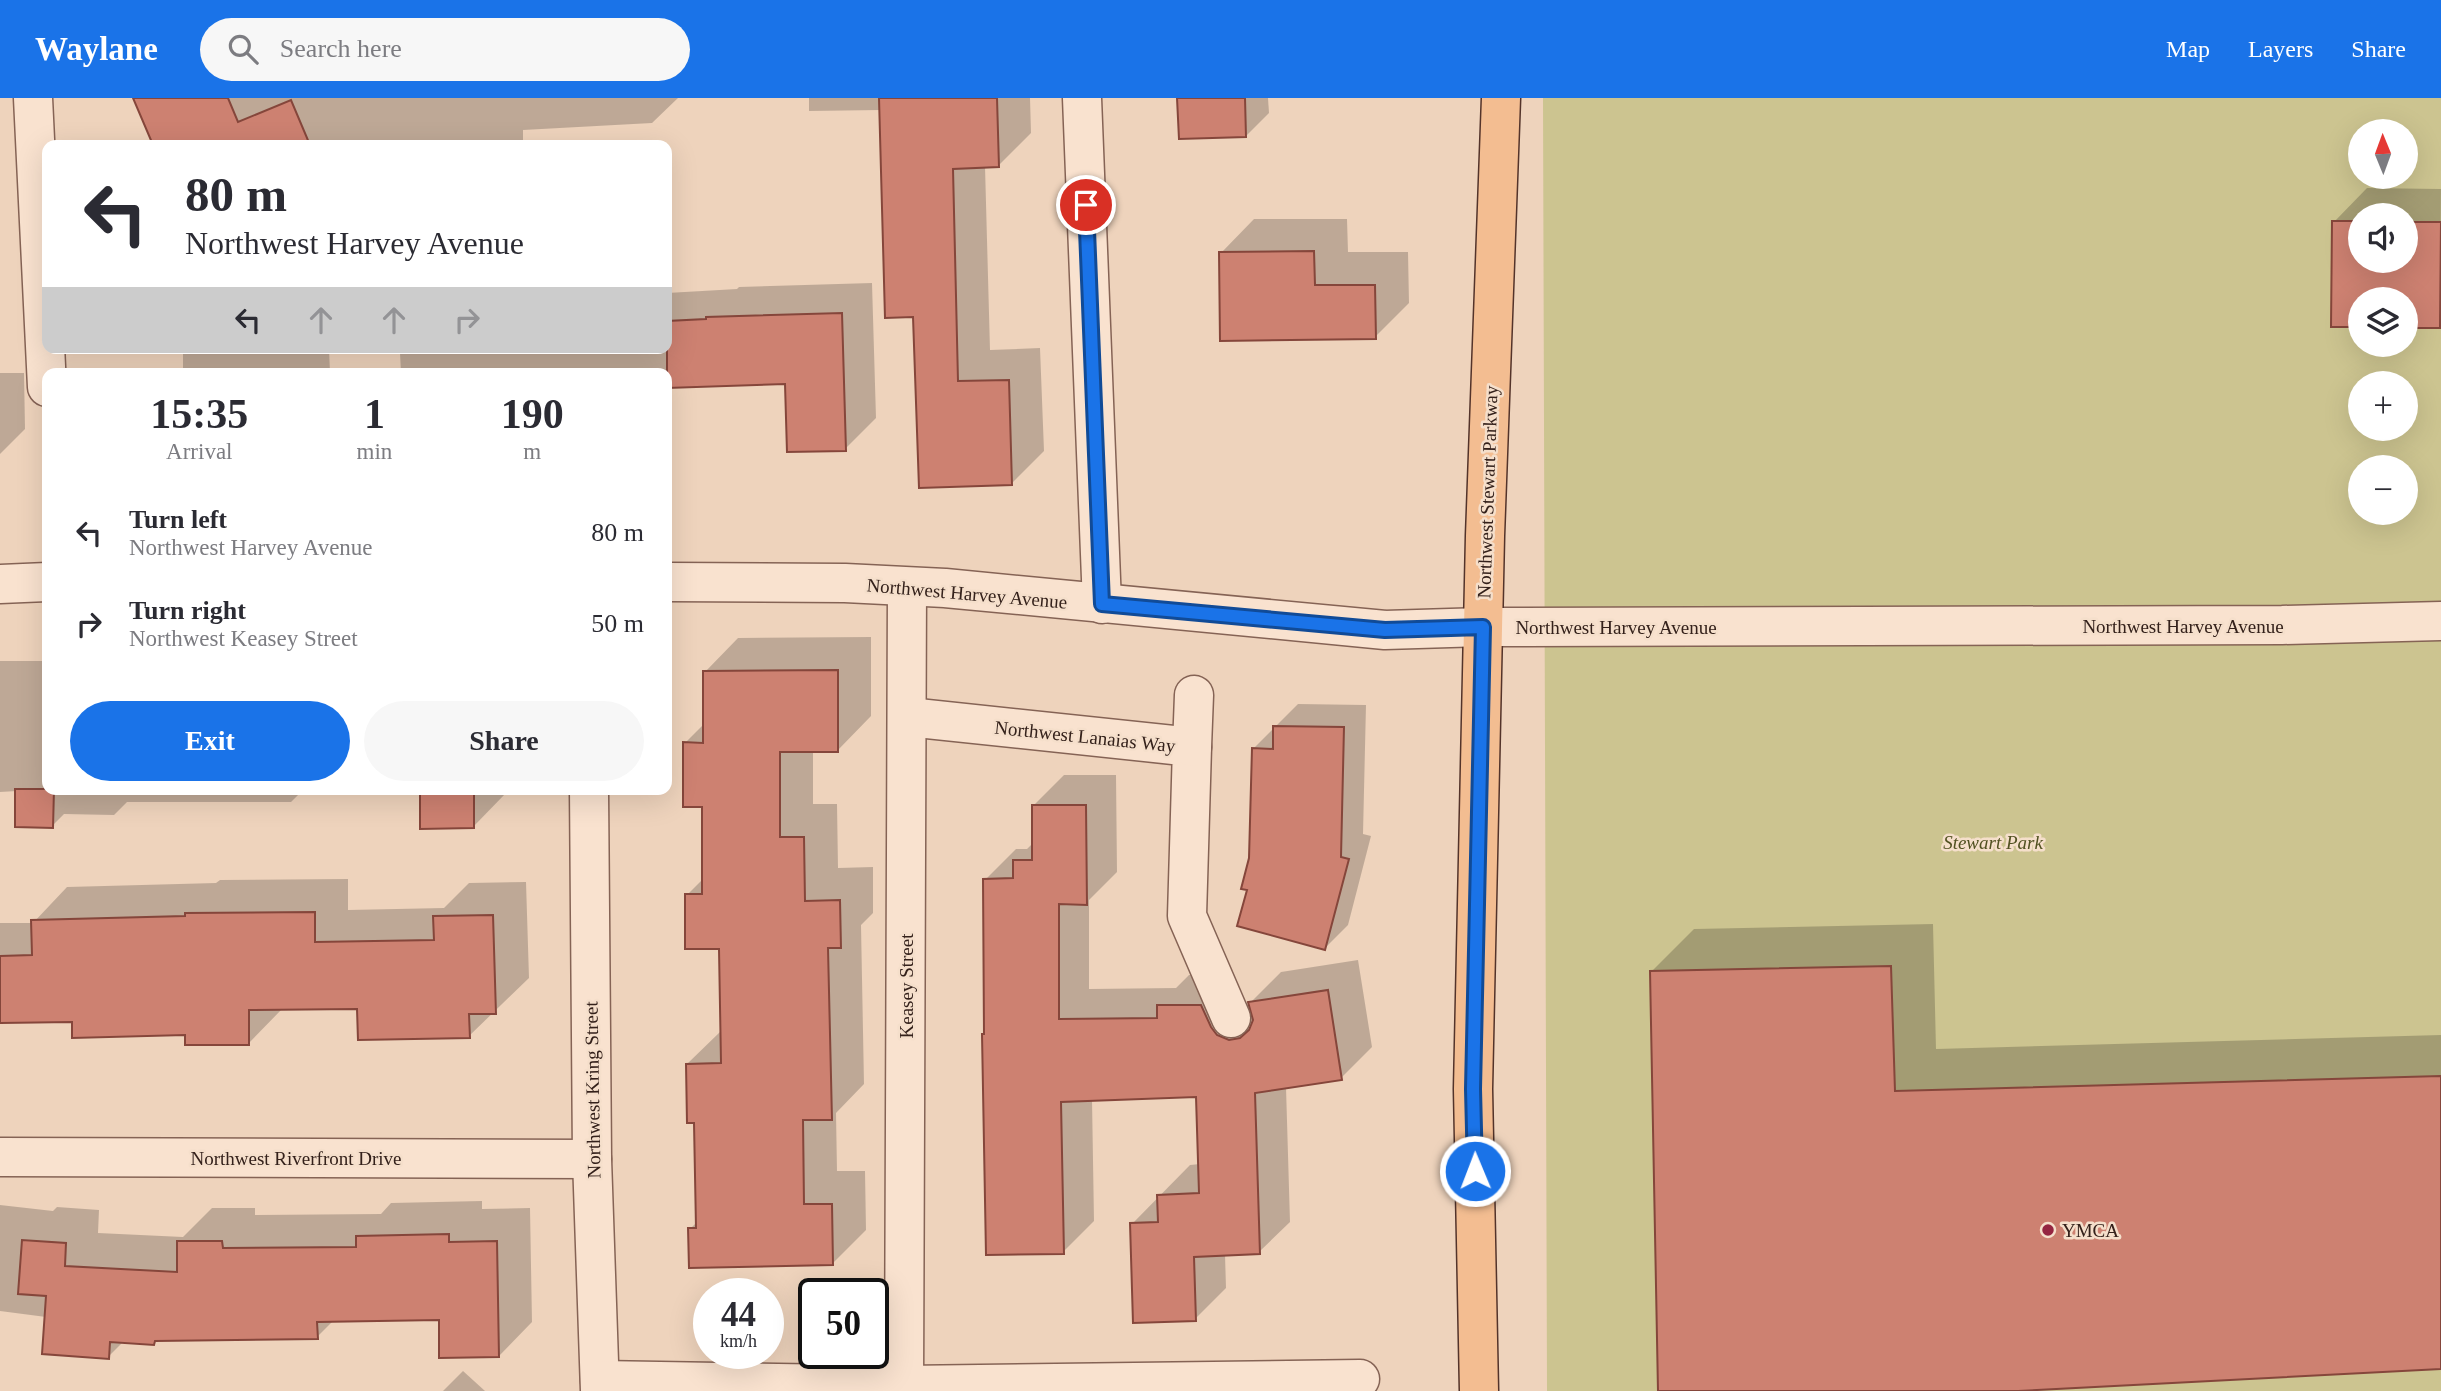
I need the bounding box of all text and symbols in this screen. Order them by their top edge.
search box [200,18,690,81]
icon: search [224,30,262,68]
text: Waylane [35,31,158,67]
text: Search here [280,34,402,63]
text: Map [2166,36,2210,62]
text: Layers [2248,36,2313,62]
text: Share [2351,36,2406,62]
north arrow [2348,119,2418,189]
map controls [2348,119,2418,525]
text: 80 m [185,167,287,222]
icon: left [70,168,161,259]
pin [1056,175,1116,235]
icon: arrive [1067,186,1105,224]
button: sound [2348,203,2418,273]
text: Northwest Harvey Avenue [185,225,524,261]
button: layers [2348,287,2418,357]
icon: left [229,301,267,339]
icon: ahead [302,301,340,339]
icon: ahead [375,301,413,339]
icon: right [448,301,486,339]
button: + [2348,371,2418,441]
street label: Northwest Stewart Parkway [1473,385,1502,599]
text: 15:35 [150,391,248,437]
text: 1 [364,391,385,437]
text: 190 [501,391,564,437]
text: Arrival [166,439,233,464]
text: min [357,439,392,464]
text: m [523,439,541,464]
button: − [2348,455,2418,525]
text: Turn left [129,505,227,534]
icon: left [70,514,108,552]
text: 80 m [591,518,644,547]
text: Northwest Harvey Avenue [129,535,373,560]
street label: Northwest Harvey Avenue [866,574,1068,613]
text: Turn right [129,596,246,625]
icon: right [70,605,108,643]
text: 50 m [591,609,644,638]
street label: Northwest Harvey Avenue [2082,616,2284,637]
street label: Northwest Harvey Avenue [1515,617,1717,638]
text: Northwest Keasey Street [129,626,358,651]
button: Exit [70,701,350,781]
button: Share [364,701,644,781]
street label: Northwest Lanaias Way [993,717,1177,756]
park label: Stewart Park [1943,832,2043,853]
street label: Keasey Street [896,933,917,1038]
street label: Northwest Kring Street [580,1000,605,1179]
position arrow [1438,1134,1512,1208]
street label: Northwest Riverfront Drive [190,1148,402,1169]
place label: YMCA [2062,1220,2119,1241]
marker: YMCA [2040,1222,2056,1238]
speed limit sign: 50 [798,1278,889,1369]
text: 44 [721,1295,756,1334]
text: km/h [720,1331,757,1351]

